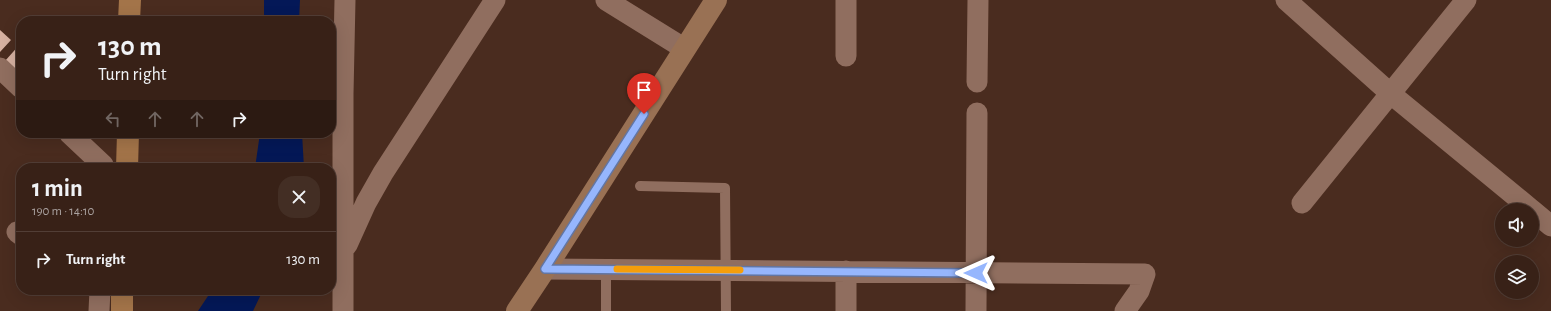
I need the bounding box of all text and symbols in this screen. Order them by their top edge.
icon: right [32,32,84,84]
text: 130 m [98,33,162,61]
text: Turn right [98,66,167,84]
pin [627,73,661,114]
icon: arrive [633,79,655,101]
icon: left [102,108,124,130]
icon: ahead [144,108,166,130]
icon: ahead [186,108,208,130]
icon: right [228,108,250,130]
button: close [278,176,320,218]
text: 1 min [32,177,83,201]
map controls [1495,203,1539,299]
button: sound [1495,203,1539,247]
text: 190 m · 14:10 [32,205,94,218]
icon: right [32,249,54,271]
text: Turn right [66,252,125,267]
text: 130 m [286,252,320,267]
position arrow [955,252,997,294]
button: layers [1495,255,1539,299]

